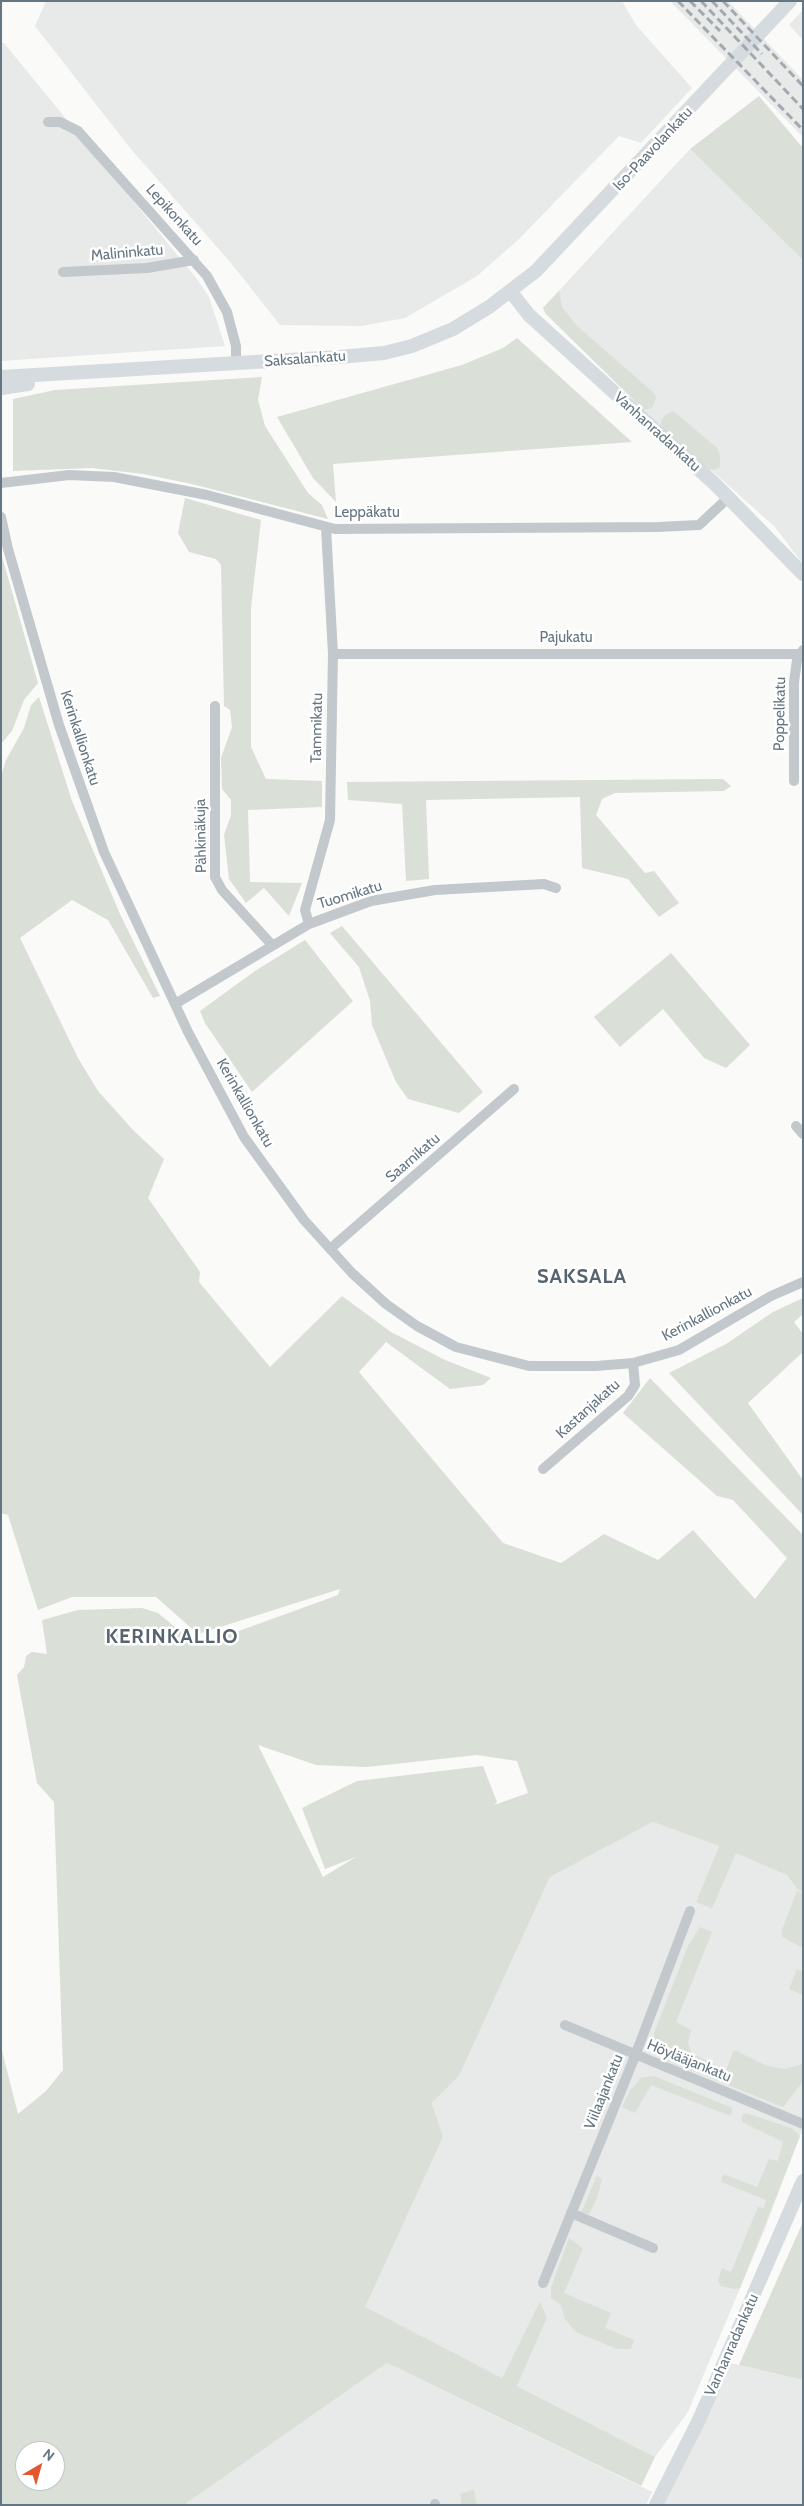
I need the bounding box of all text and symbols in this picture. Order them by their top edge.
street label: Iso-Paavolankatu [610,103,696,195]
street label: Lepikonkatu [142,181,206,249]
street label: Malininkatu [90,241,164,265]
street label: Saksalankatu [264,347,346,371]
street label: Vanhanradankatu [610,388,704,476]
street label: Leppäkatu [334,504,400,522]
street label: Pajukatu [539,629,593,647]
street label: Poppelikatu [770,677,790,751]
street label: Kerinkallionkatu [56,688,104,788]
street label: Tammikatu [307,693,327,763]
street label: Pähkinäkuja [191,799,211,873]
street label: Tuomikatu [316,877,384,913]
street label: Kerinkallionkatu [212,1055,278,1151]
street label: Saarnikatu [382,1130,444,1186]
district label: SAKSALA [536,1265,628,1289]
street label: Kerinkallionkatu [659,1283,755,1345]
street label: Kastanjakatu [552,1376,624,1442]
district label: KERINKALLIO [104,1625,240,1649]
street label: Höylääjankatu [644,2036,734,2086]
street label: Viilaajankatu [581,2052,627,2132]
street label: Vanhanradankatu [701,2291,763,2399]
north arrow [15,2441,65,2491]
text: N [39,2445,58,2465]

